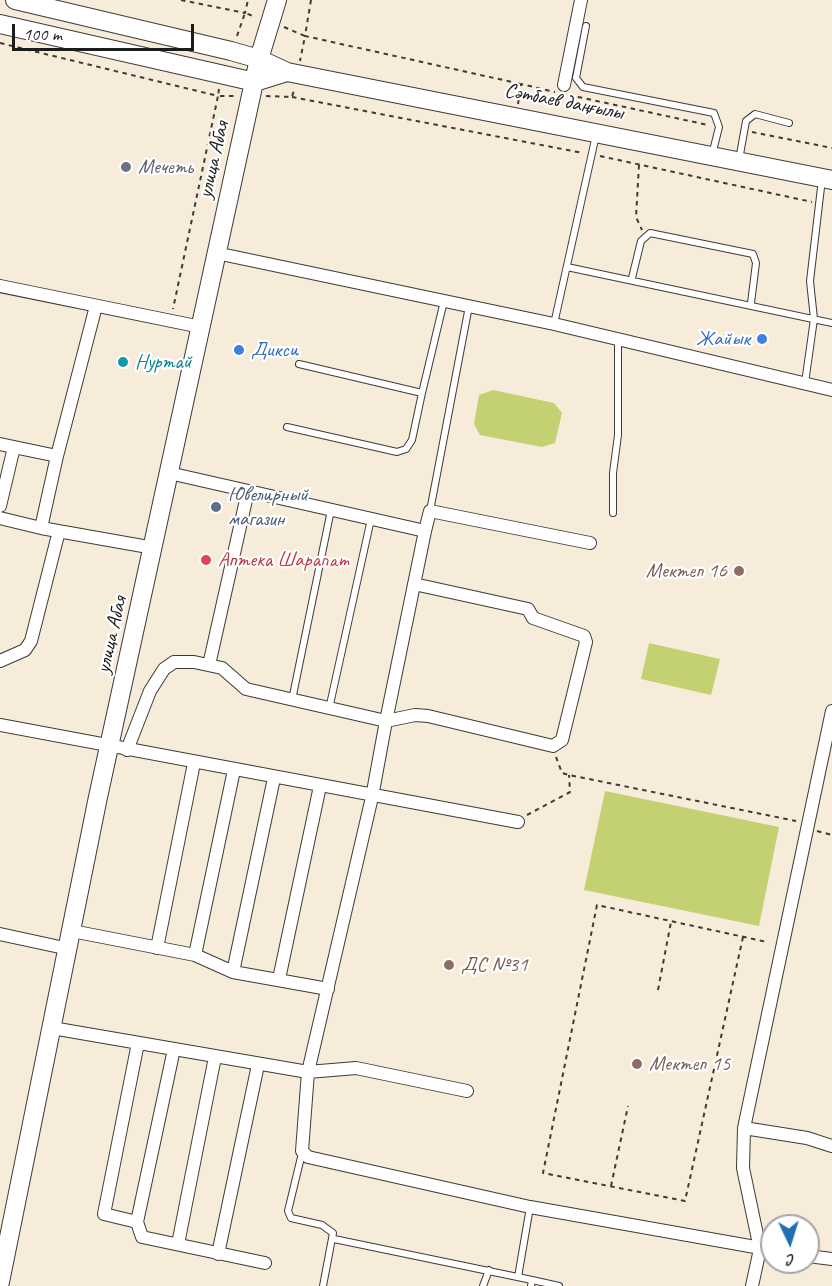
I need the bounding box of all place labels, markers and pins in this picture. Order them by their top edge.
place label: Мечеть [138,154,193,180]
marker: Мечеть [119,160,133,174]
place label: Жайык [696,326,750,352]
marker: Жайык [755,332,769,346]
place label: Дикси [251,337,298,363]
marker: Дикси [232,343,246,357]
place label: Нуртай [135,349,192,375]
marker: Нуртай [116,355,130,369]
place label: Ювелирный магазин [228,482,308,532]
marker: Ювелирный магазин [209,500,223,514]
place label: Аптека Шарапат [218,547,349,573]
marker: Аптека Шарапат [199,553,213,567]
place label: Мектеп 16 [646,558,727,584]
marker: Мектеп 16 [732,564,746,578]
place label: ДС №31 [461,952,528,978]
marker: ДС №31 [442,958,456,972]
place label: Мектеп 15 [649,1051,730,1077]
marker: Мектеп 15 [630,1057,644,1071]

